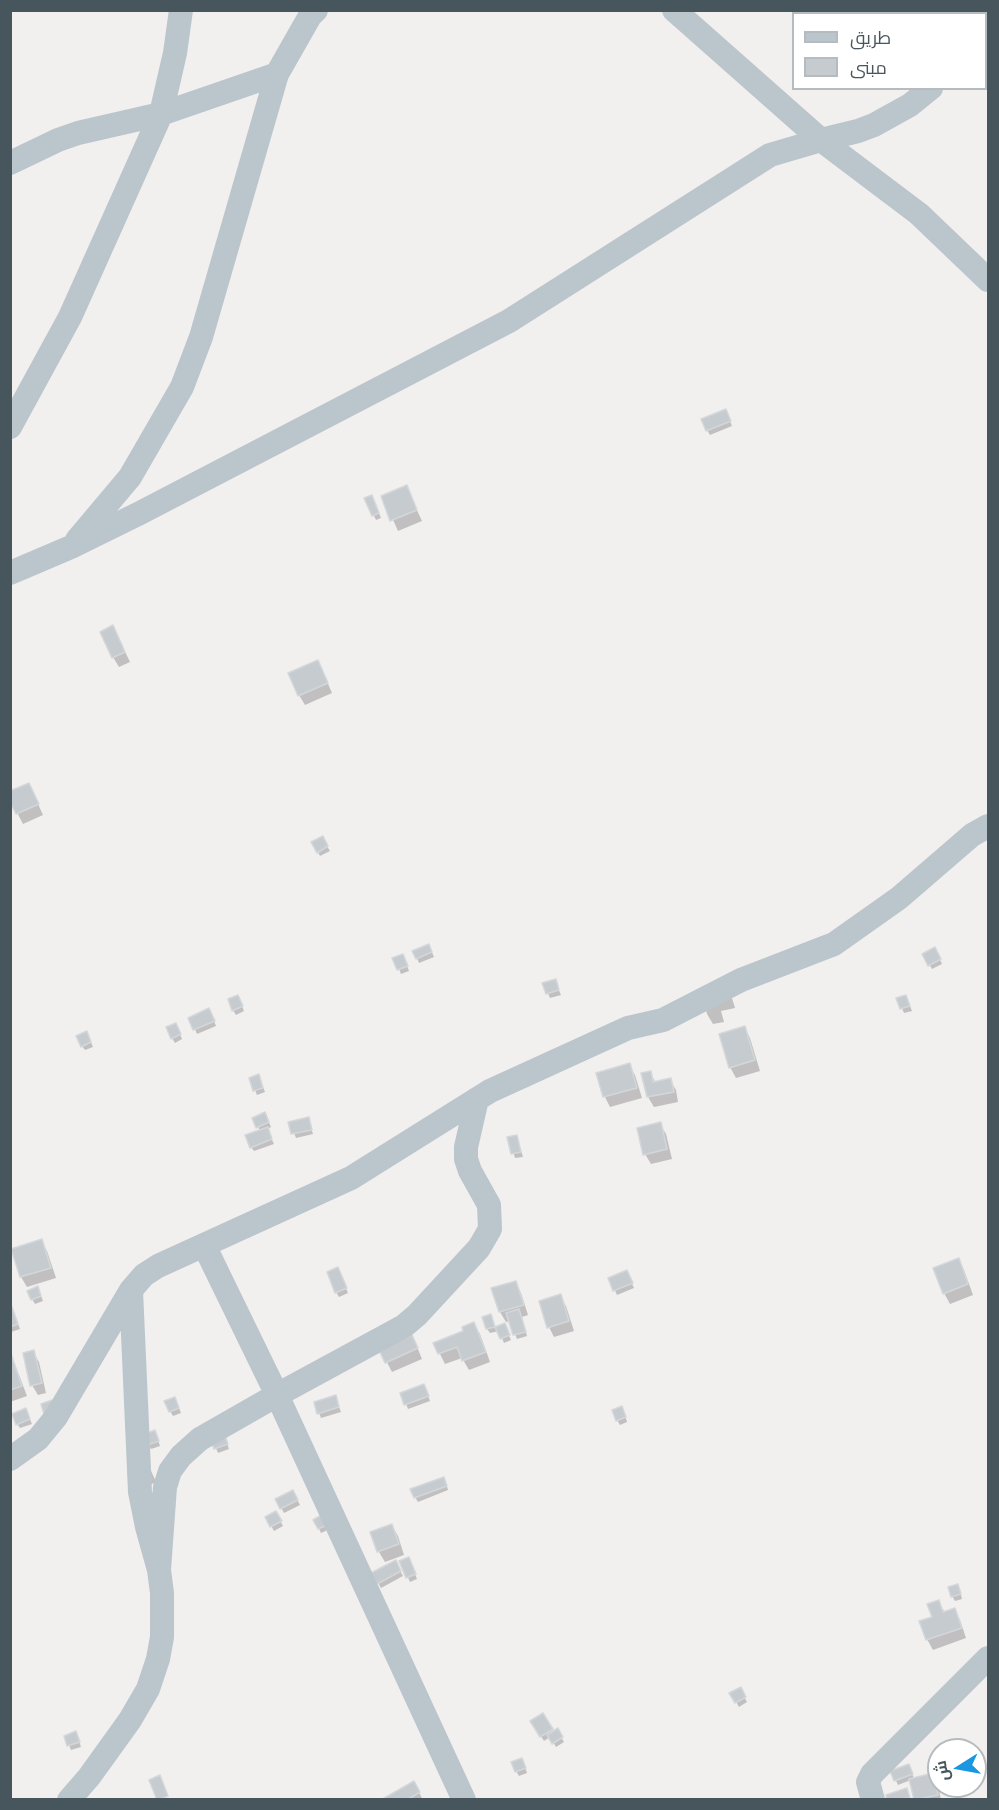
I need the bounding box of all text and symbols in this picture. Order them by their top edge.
legend [792,12,987,90]
text: طريق [850,25,891,50]
text: مبنى [850,55,887,80]
north arrow [927,1738,987,1798]
text: ش [929,1759,954,1783]

